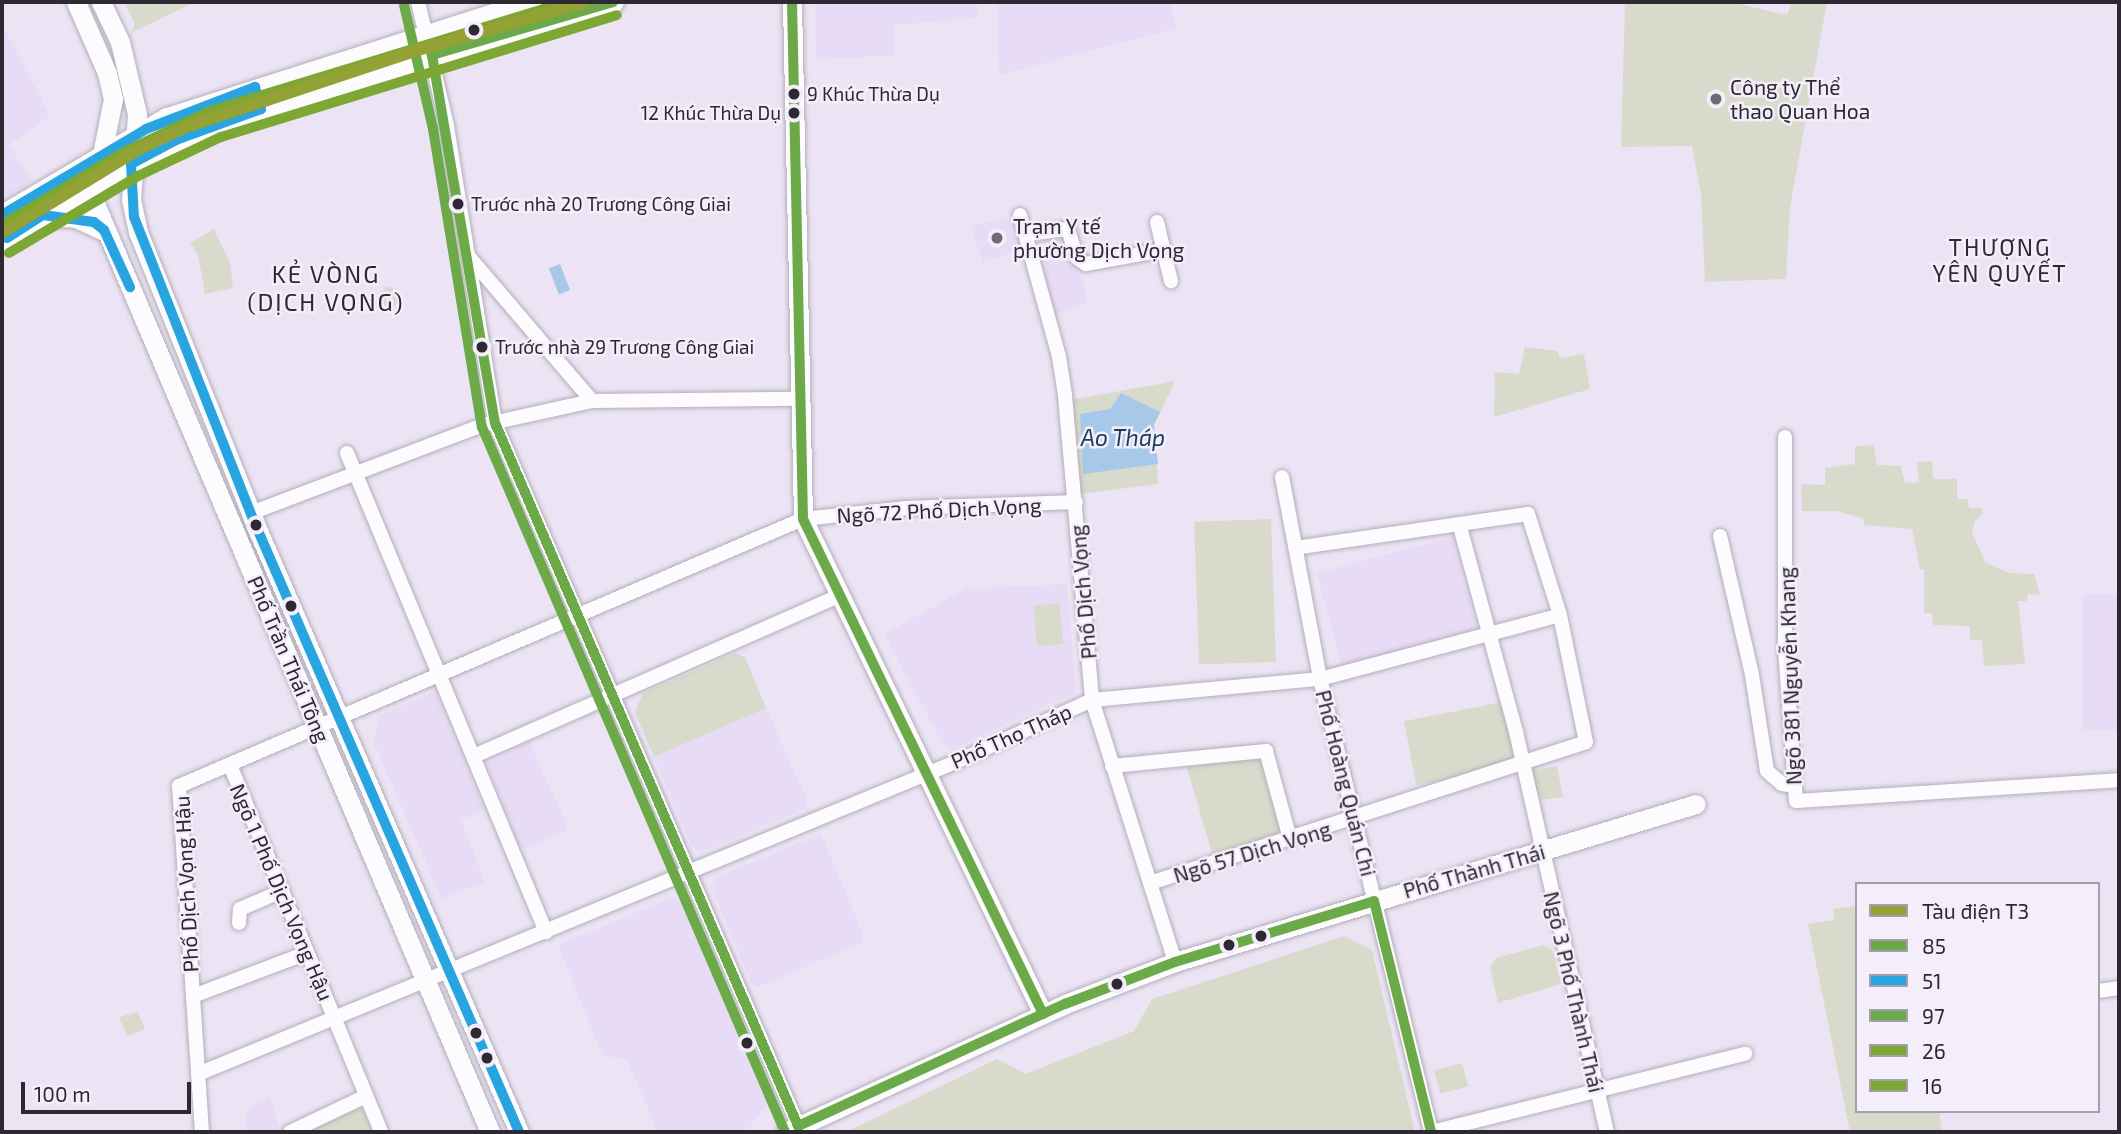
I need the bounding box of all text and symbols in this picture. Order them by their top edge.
unlabelled marker [467,23,481,37]
place label: Công ty Thể thao Quan Hoa [1730,74,1870,124]
place label: 9 Khúc Thừa Dụ [807,83,940,105]
marker: 9 Khúc Thừa Dụ [787,87,801,101]
marker: Công ty Thể thao Quan Hoa [1708,91,1724,107]
place label: 12 Khúc Thừa Dụ [640,102,781,124]
marker: 12 Khúc Thừa Dụ [787,106,801,120]
place label: Trước nhà 20 Trương Công Giai [471,193,731,215]
marker: Trước nhà 20 Trương Công Giai [451,197,465,211]
place label: Trạm Y tế phường Dịch Vọng [1013,213,1185,263]
marker: Trạm Y tế phường Dịch Vọng [987,228,1007,248]
district label: THƯỢNG YÊN QUYẾT [1934,233,2066,287]
district label: KẺ VÒNG (DỊCH VỌNG) [248,260,404,316]
place label: Trước nhà 29 Trương Công Giai [495,336,755,358]
marker: Trước nhà 29 Trương Công Giai [475,340,489,354]
water label: Ao Tháp [1080,423,1166,451]
street label: Ngõ 72 Phố Dịch Vọng [836,492,1042,528]
unlabelled marker [249,518,263,532]
street label: Phố Dịch Vọng [1065,523,1101,661]
street label: Ngõ 381 Nguyễn Khang [1774,567,1806,785]
street label: Phố Trần Thái Tông [242,571,336,747]
unlabelled marker [284,599,298,613]
street label: Phố Hoàng Quán Chi [1311,687,1381,879]
street label: Phố Thọ Tháp [946,698,1076,774]
street label: Ngõ 1 Phố Dịch Vọng Hậu [225,780,339,1004]
street label: Phố Dịch Vọng Hậu [169,795,203,973]
street label: Ngõ 57 Dịch Vọng [1170,816,1334,888]
street label: Phố Thành Thái [1400,839,1548,903]
legend [1855,882,2100,1113]
street label: Ngõ 3 Phố Thành Thái [1538,888,1610,1096]
text: Tàu điện T3 [1922,898,2029,923]
unlabelled marker [1254,929,1268,943]
text: 85 [1922,933,1946,958]
unlabelled marker [1222,938,1236,952]
text: 51 [1922,968,1942,993]
unlabelled marker [1110,977,1124,991]
text: 97 [1922,1003,1945,1028]
unlabelled marker [469,1026,483,1040]
unlabelled marker [740,1036,754,1050]
text: 26 [1922,1038,1946,1063]
unlabelled marker [480,1051,494,1065]
scale bar [24,1068,194,1112]
text: 16 [1922,1073,1942,1098]
text: 100 m [34,1081,91,1106]

